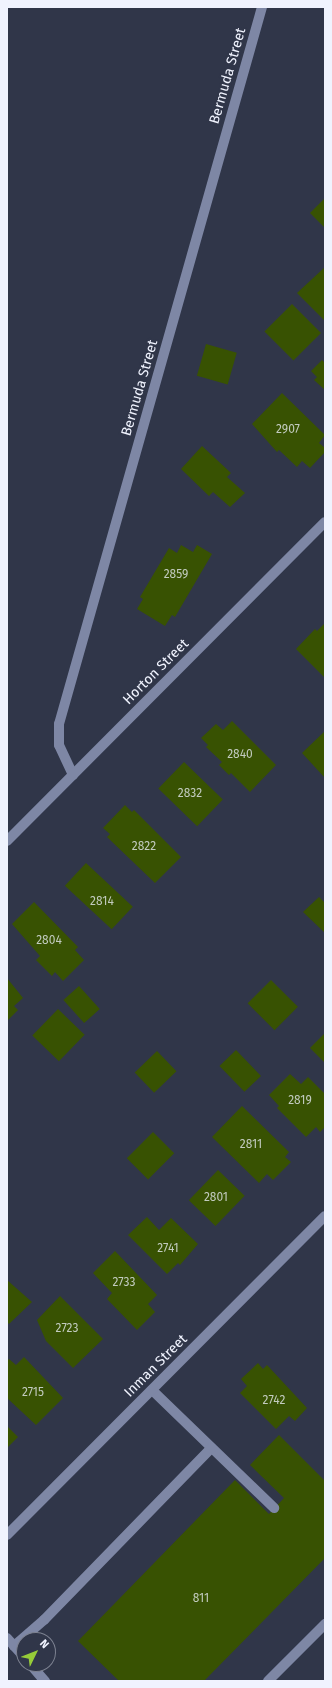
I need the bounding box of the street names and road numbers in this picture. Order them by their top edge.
street label: Bermuda Street [206,26,250,126]
street label: Bermuda Street [118,338,162,438]
street label: Horton Street [120,636,192,708]
street label: Inman Street [121,1331,191,1401]

